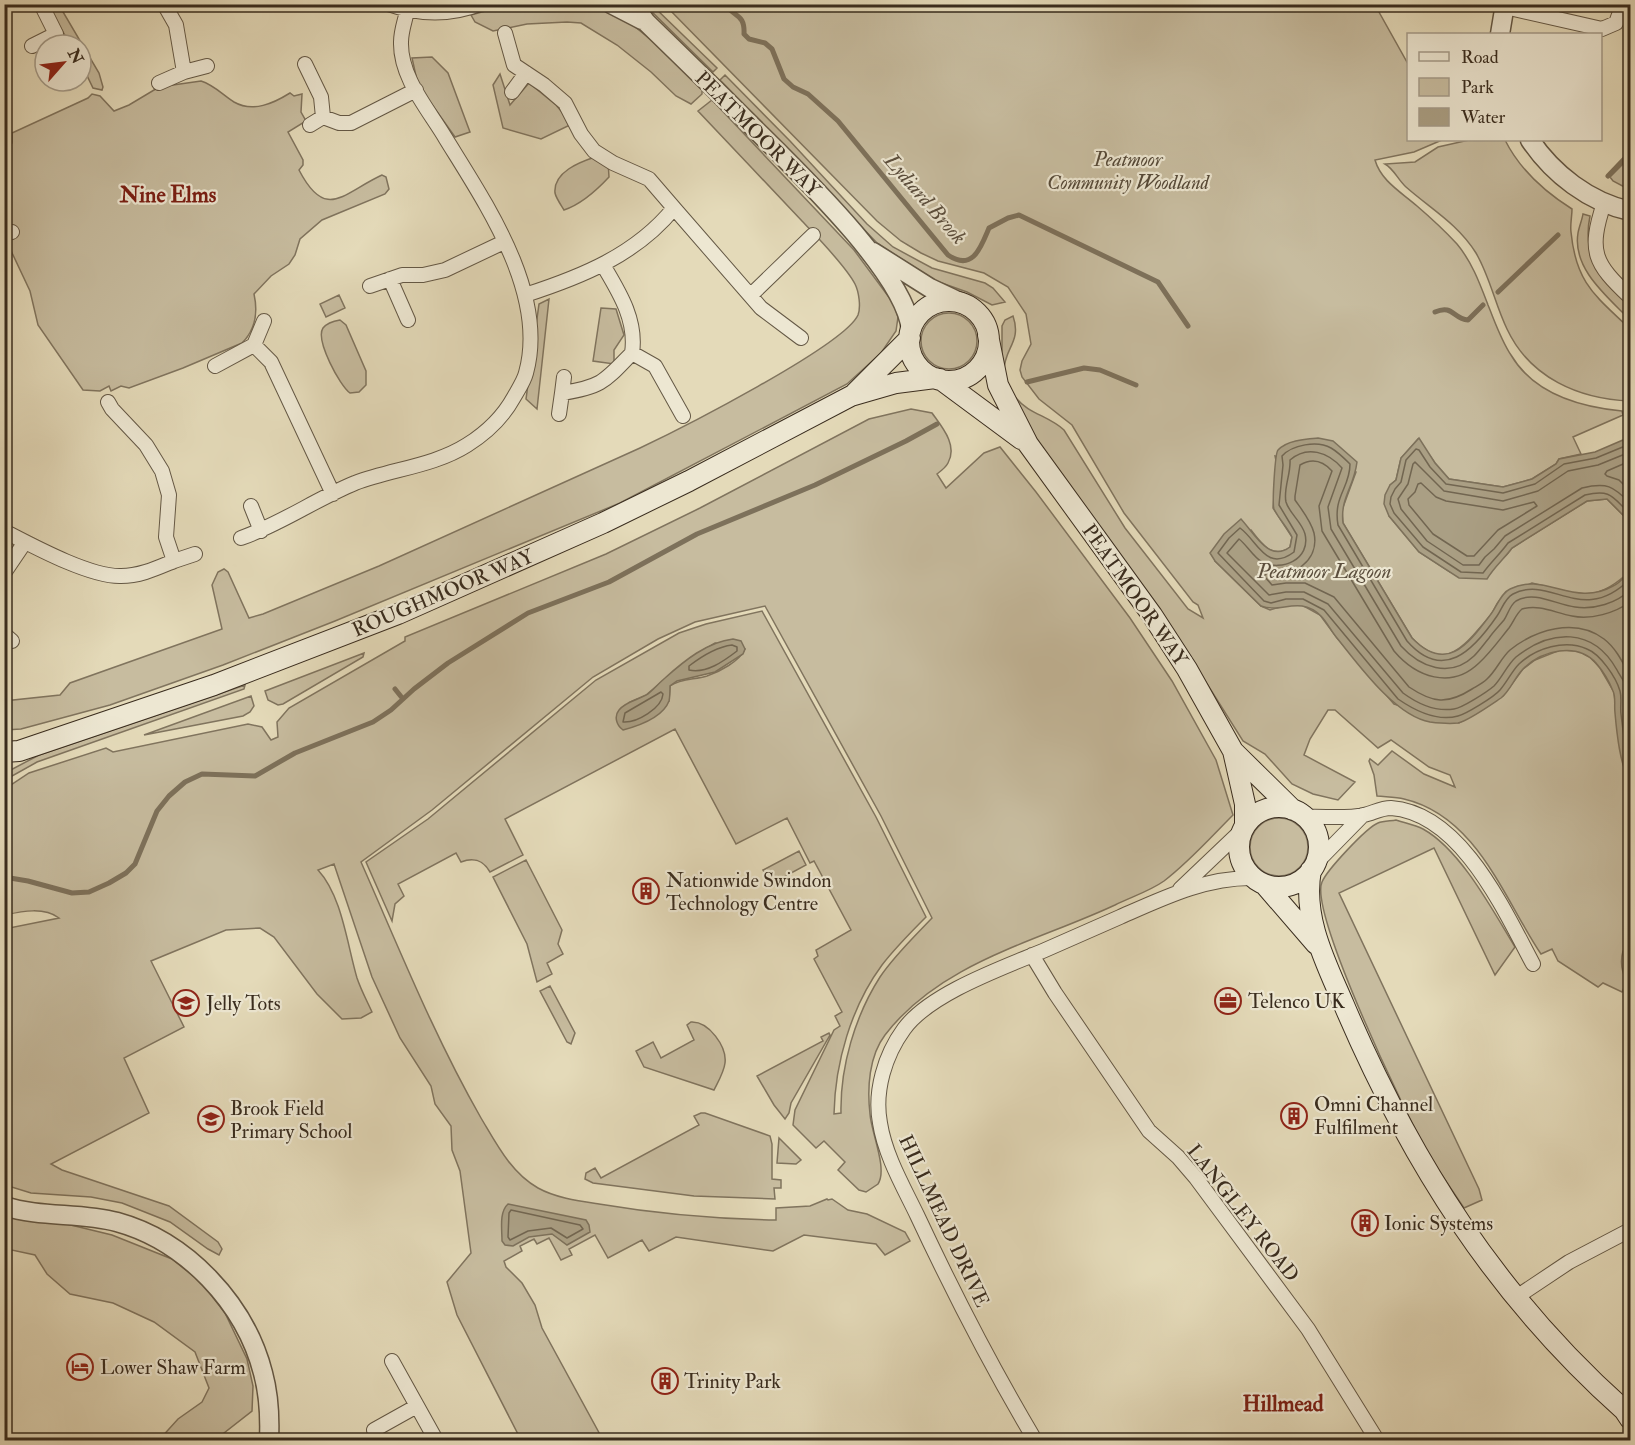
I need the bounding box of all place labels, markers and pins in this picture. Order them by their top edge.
place label: Nationwide Swindon Technology Centre [666,868,832,916]
building icon: Nationwide Swindon Technology Centre [631,876,661,906]
office icon: Telenco UK [1213,986,1243,1016]
school or university icon: Jelly Tots [171,988,201,1018]
place label: Telenco UK [1248,989,1346,1014]
place label: Jelly Tots [205,991,281,1016]
place label: Omni Channel Fulfilment [1314,1092,1433,1140]
place label: Brook Field Primary School [230,1096,352,1144]
building icon: Omni Channel Fulfilment [1279,1101,1309,1131]
school or university icon: Brook Field Primary School [196,1104,226,1134]
building icon: Ionic Systems [1350,1208,1380,1238]
place label: Ionic Systems [1384,1211,1493,1236]
hotel icon: Lower Shaw Farm [65,1352,95,1382]
place label: Lower Shaw Farm [100,1355,246,1380]
building icon: Trinity Park [650,1366,680,1396]
place label: Trinity Park [684,1369,781,1394]

